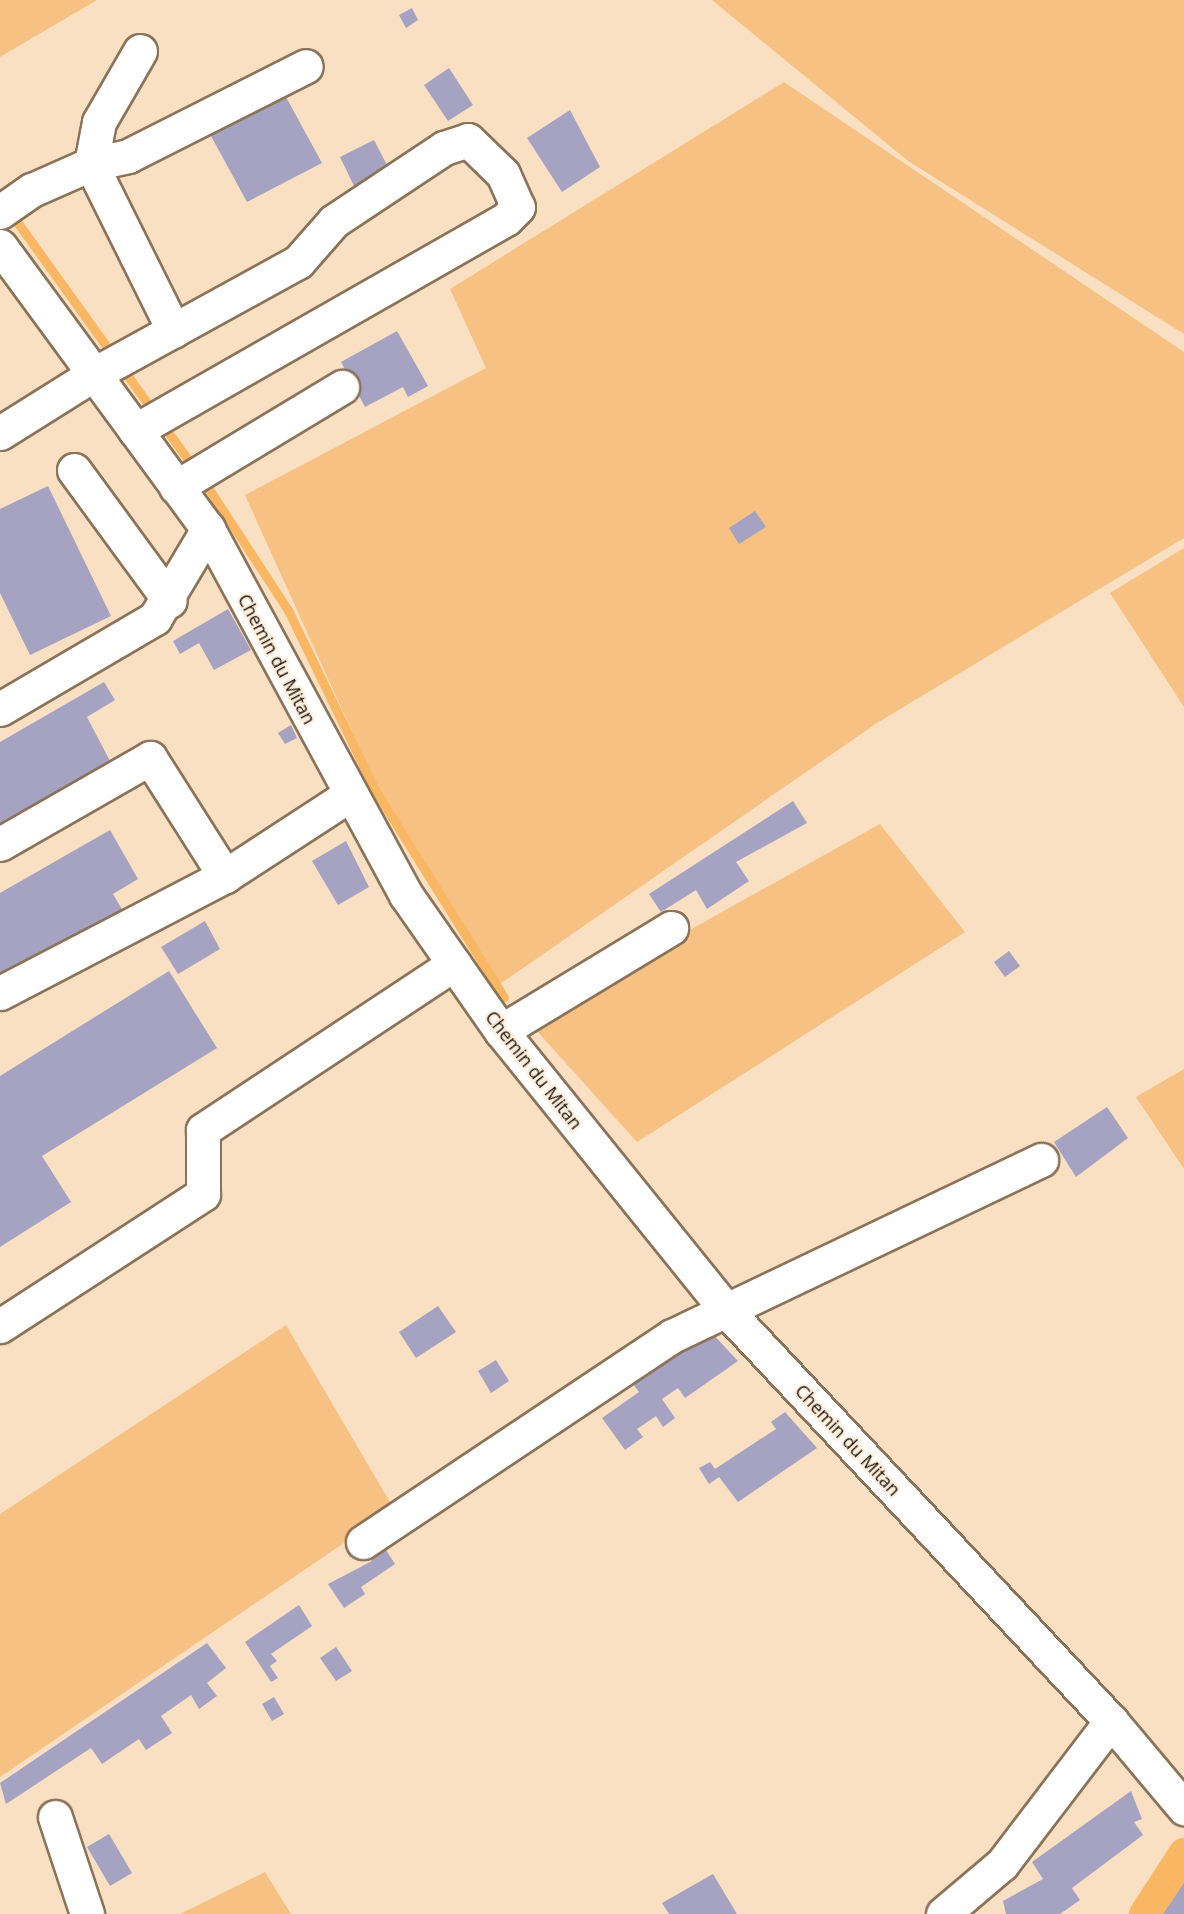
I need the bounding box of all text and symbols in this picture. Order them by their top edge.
street label: Chemin du Mitan [234,590,320,728]
street label: Chemin du Mitan [481,1006,587,1134]
street label: Chemin du Mitan [791,1380,905,1500]

